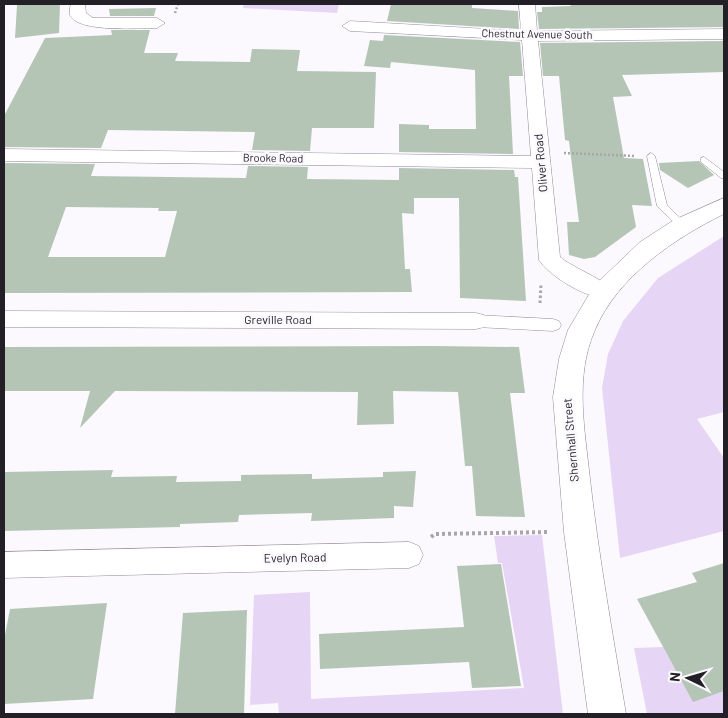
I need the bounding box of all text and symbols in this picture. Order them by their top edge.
street label: Chestnut Avenue South [481,26,593,41]
street label: Oliver Road [530,133,550,193]
street label: Brooke Road [243,150,303,165]
street label: Greville Road [244,312,312,326]
street label: Shernhall Street [559,398,581,482]
street label: Evelyn Road [263,549,327,565]
north arrow [663,653,713,703]
text: N [666,671,683,682]

